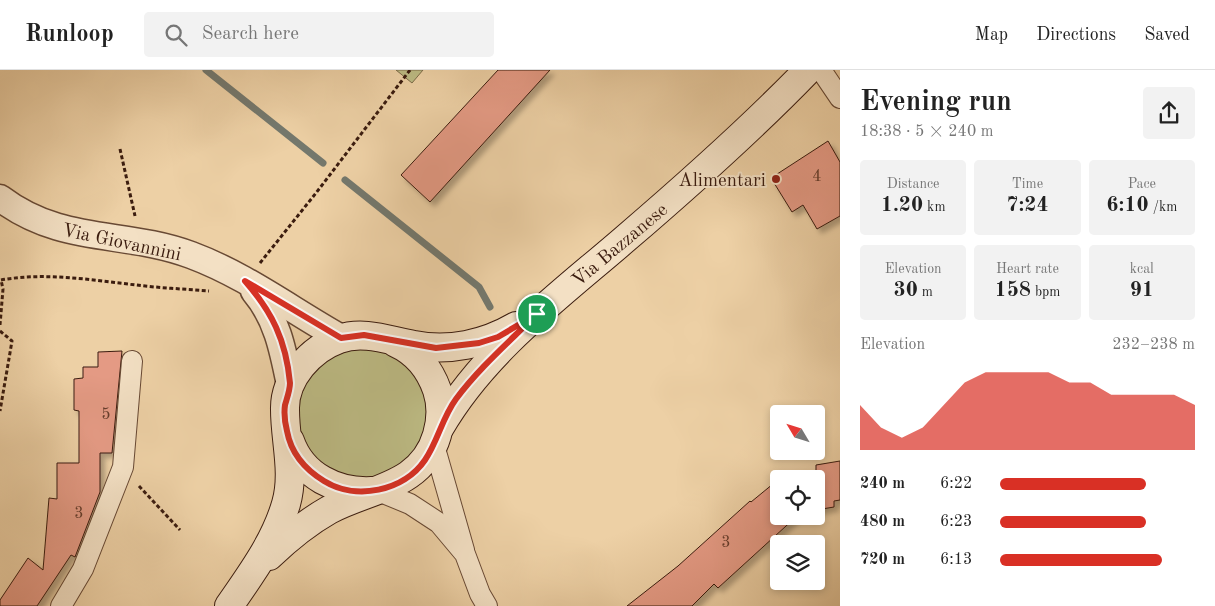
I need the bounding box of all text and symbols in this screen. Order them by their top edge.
search box [144,12,494,57]
icon: search [162,21,190,49]
text: Runloop [25,23,114,47]
text: Search here [202,25,299,44]
text: Map [975,26,1008,44]
text: Directions [1036,26,1116,44]
text: Saved [1144,26,1190,44]
button: share [1143,87,1195,139]
text: Evening run [860,89,1012,117]
text: 18:38 · 5 × 240 m [860,124,993,140]
house number: 4 [812,169,822,185]
place label: Alimentari [678,172,766,191]
marker: Alimentari [770,173,782,185]
text: Distance [887,177,940,191]
text: Time [1012,177,1043,191]
text: Pace [1128,177,1156,191]
text: 1.20 [881,195,923,216]
text: 7:24 [1006,195,1049,216]
text: 6:10 [1106,195,1149,216]
text: km [923,200,946,214]
text: /km [1149,200,1177,214]
street label: Via Bazzanese [569,201,672,291]
street label: Via Giovannini [60,222,183,265]
text: Elevation [885,262,942,276]
text: Heart rate [996,262,1059,276]
text: kcal [1130,262,1154,276]
text: 30 [893,280,918,301]
text: 158 [994,280,1031,301]
text: 91 [1130,280,1154,301]
text: m [918,285,933,299]
text: bpm [1031,285,1061,299]
pin [516,293,558,335]
icon: arrive [523,300,551,328]
text: Elevation [860,337,925,353]
text: 232–238 m [1112,337,1195,353]
north arrow [770,405,825,460]
map controls [770,405,825,590]
house number: 5 [101,407,111,423]
button: locate [770,470,825,525]
text: 240 m [860,476,905,492]
text: 6:22 [940,476,972,492]
house number: 3 [74,506,84,522]
text: 480 m [860,514,905,530]
text: 6:23 [940,514,972,530]
house number: 3 [721,535,731,551]
button: layers [770,535,825,590]
text: 720 m [860,552,905,568]
text: 6:13 [940,552,972,568]

